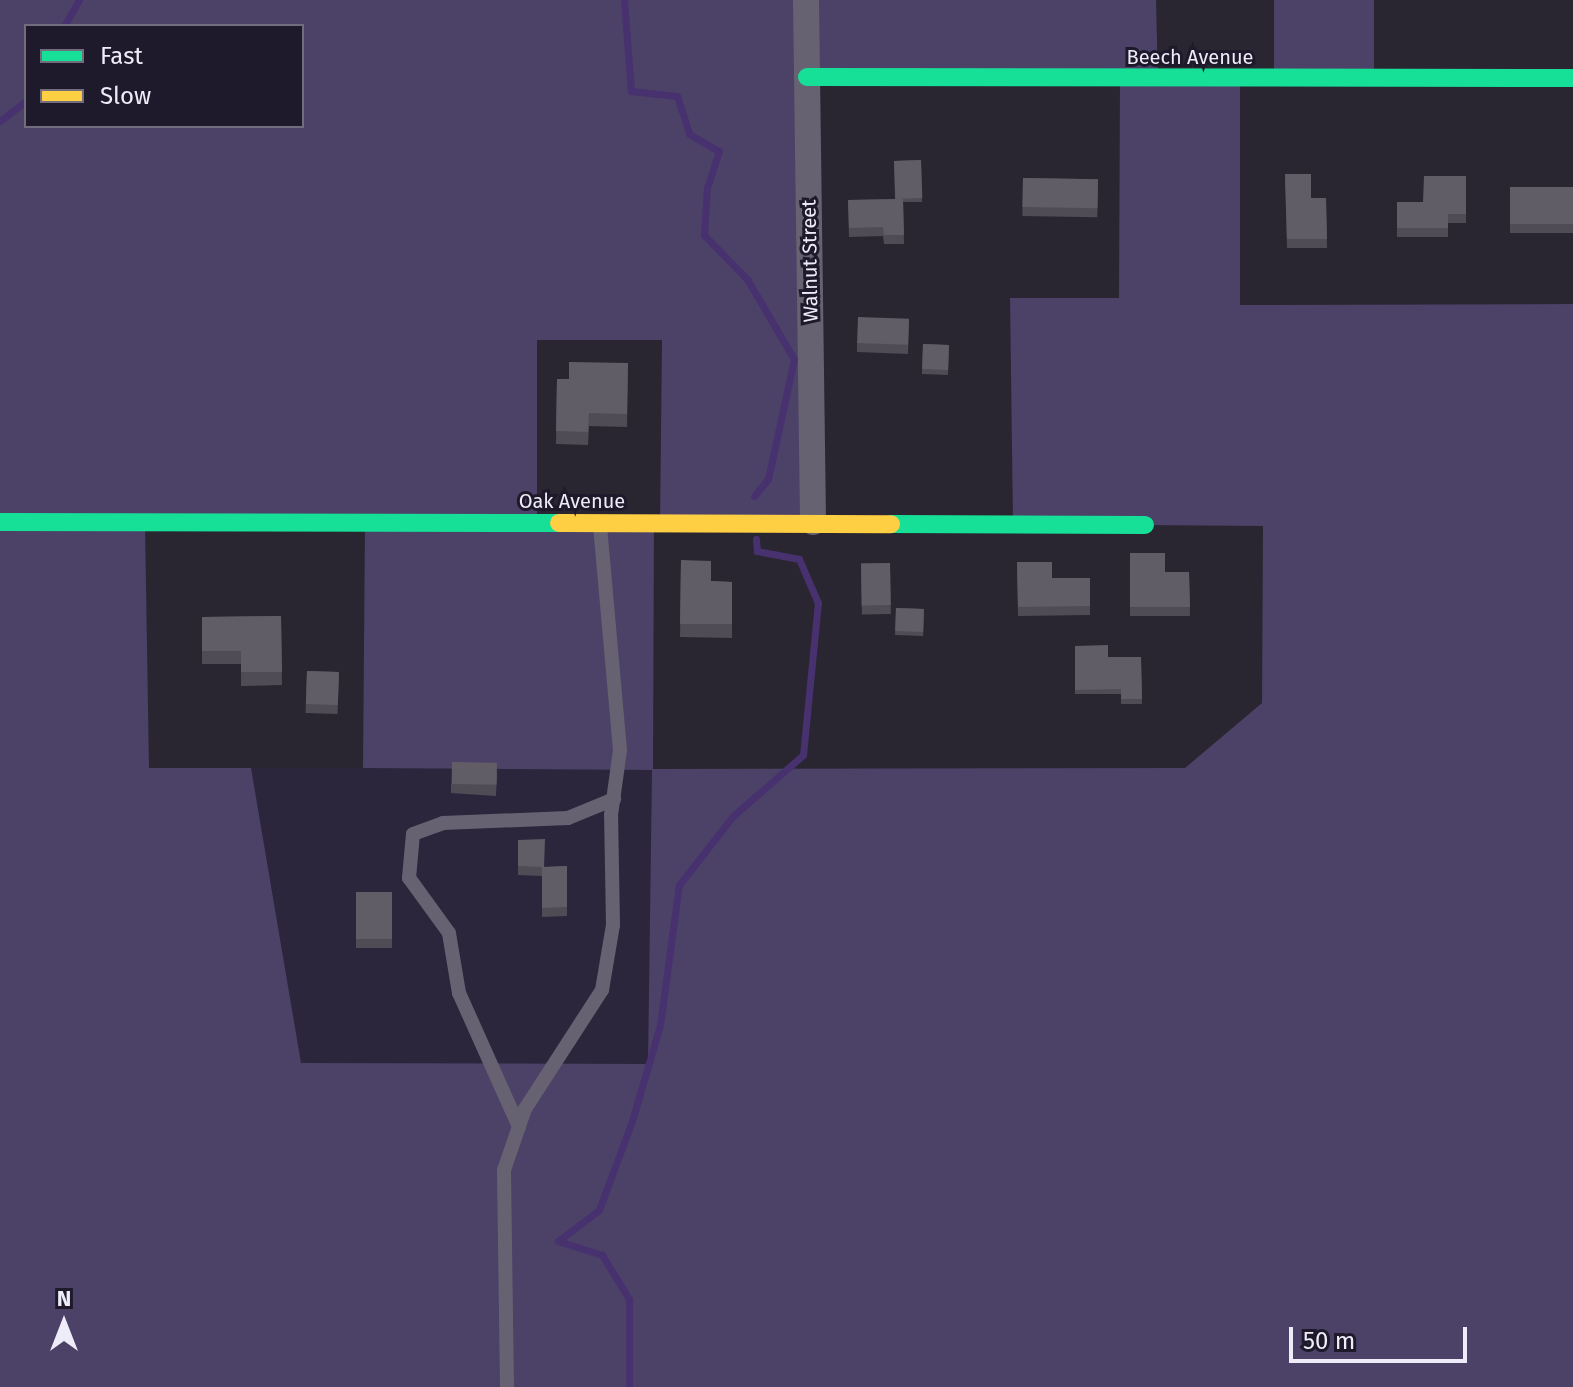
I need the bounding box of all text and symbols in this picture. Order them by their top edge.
legend [24,24,304,128]
text: Fast [100,42,143,70]
street label: Beech Avenue [1127,45,1253,69]
text: Slow [100,82,151,110]
street label: Walnut Street [797,199,823,323]
street label: Oak Avenue [519,489,625,513]
north arrow [24,1283,104,1363]
text: N [57,1285,71,1312]
scale bar [1293,1311,1471,1361]
text: 50 m [1303,1327,1355,1355]

